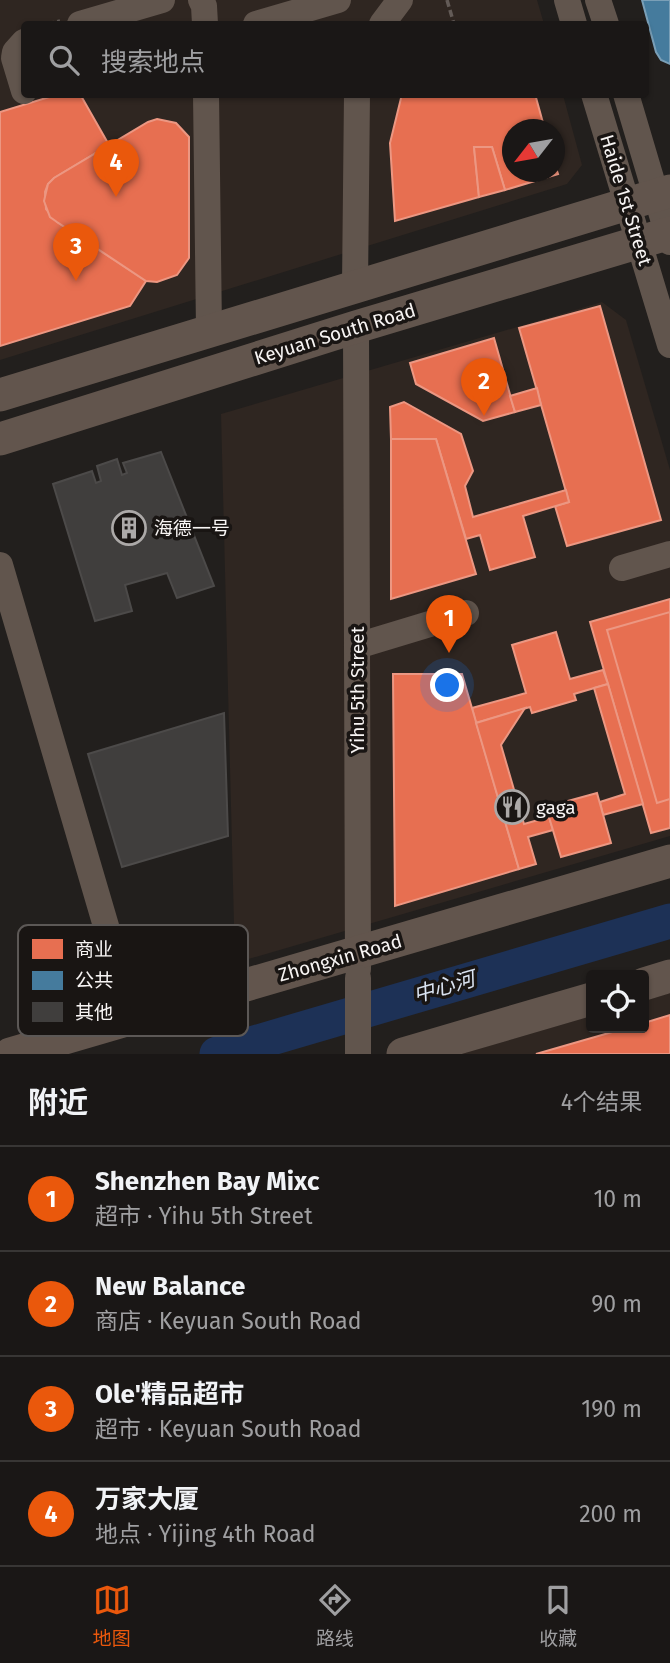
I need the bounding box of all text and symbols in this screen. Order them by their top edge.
search box [21,21,649,98]
icon: search [45,41,83,79]
text: 搜索地点 [101,47,205,78]
north arrow [502,119,565,182]
street label: Haide 1st Street [595,132,657,268]
pin: 4 [93,139,139,197]
pin: 3 [53,223,99,281]
street label: Keyuan South Road [252,299,418,369]
pin: 2 [461,358,507,416]
building icon: 海德一号 [110,509,148,547]
place label: 海德一号 [154,517,230,540]
pin: 1 [426,595,472,653]
street label: Yihu 5th Street [346,626,369,754]
your location [430,668,464,702]
restaurant icon: gaga [493,788,531,826]
place label: gaga [536,796,576,819]
legend [18,925,248,1036]
street label: Zhongxin Road [275,929,405,987]
text: 商业 [75,938,113,961]
water label: 中心河 [410,965,482,1008]
text: 公共 [75,969,113,992]
map controls [586,970,649,1033]
button: locate [586,970,649,1033]
text: 其他 [75,1001,113,1024]
text: 附近 [28,1085,88,1121]
text: 4个结果 [561,1088,642,1116]
text: Shenzhen Bay Mixc [95,1166,319,1197]
text: 1 [46,1185,56,1213]
text: 10 m [593,1185,642,1213]
text: 超市 · Yihu 5th Street [95,1202,312,1230]
text: New Balance [95,1271,245,1302]
text: 2 [45,1290,57,1318]
text: 90 m [591,1290,642,1318]
text: 商店 · Keyuan South Road [95,1307,361,1335]
text: Ole'精品超市 [95,1379,245,1410]
text: 3 [45,1395,57,1423]
text: 190 m [581,1395,642,1423]
text: 超市 · Keyuan South Road [95,1415,361,1443]
text: 万家大厦 [95,1484,199,1515]
text: 4 [45,1500,58,1528]
text: 200 m [579,1500,642,1528]
text: 地点 · Yijing 4th Road [95,1520,315,1548]
tab: 地图 [93,1581,131,1650]
tab: 路线 [316,1581,354,1650]
tab: 收藏 [539,1581,577,1650]

